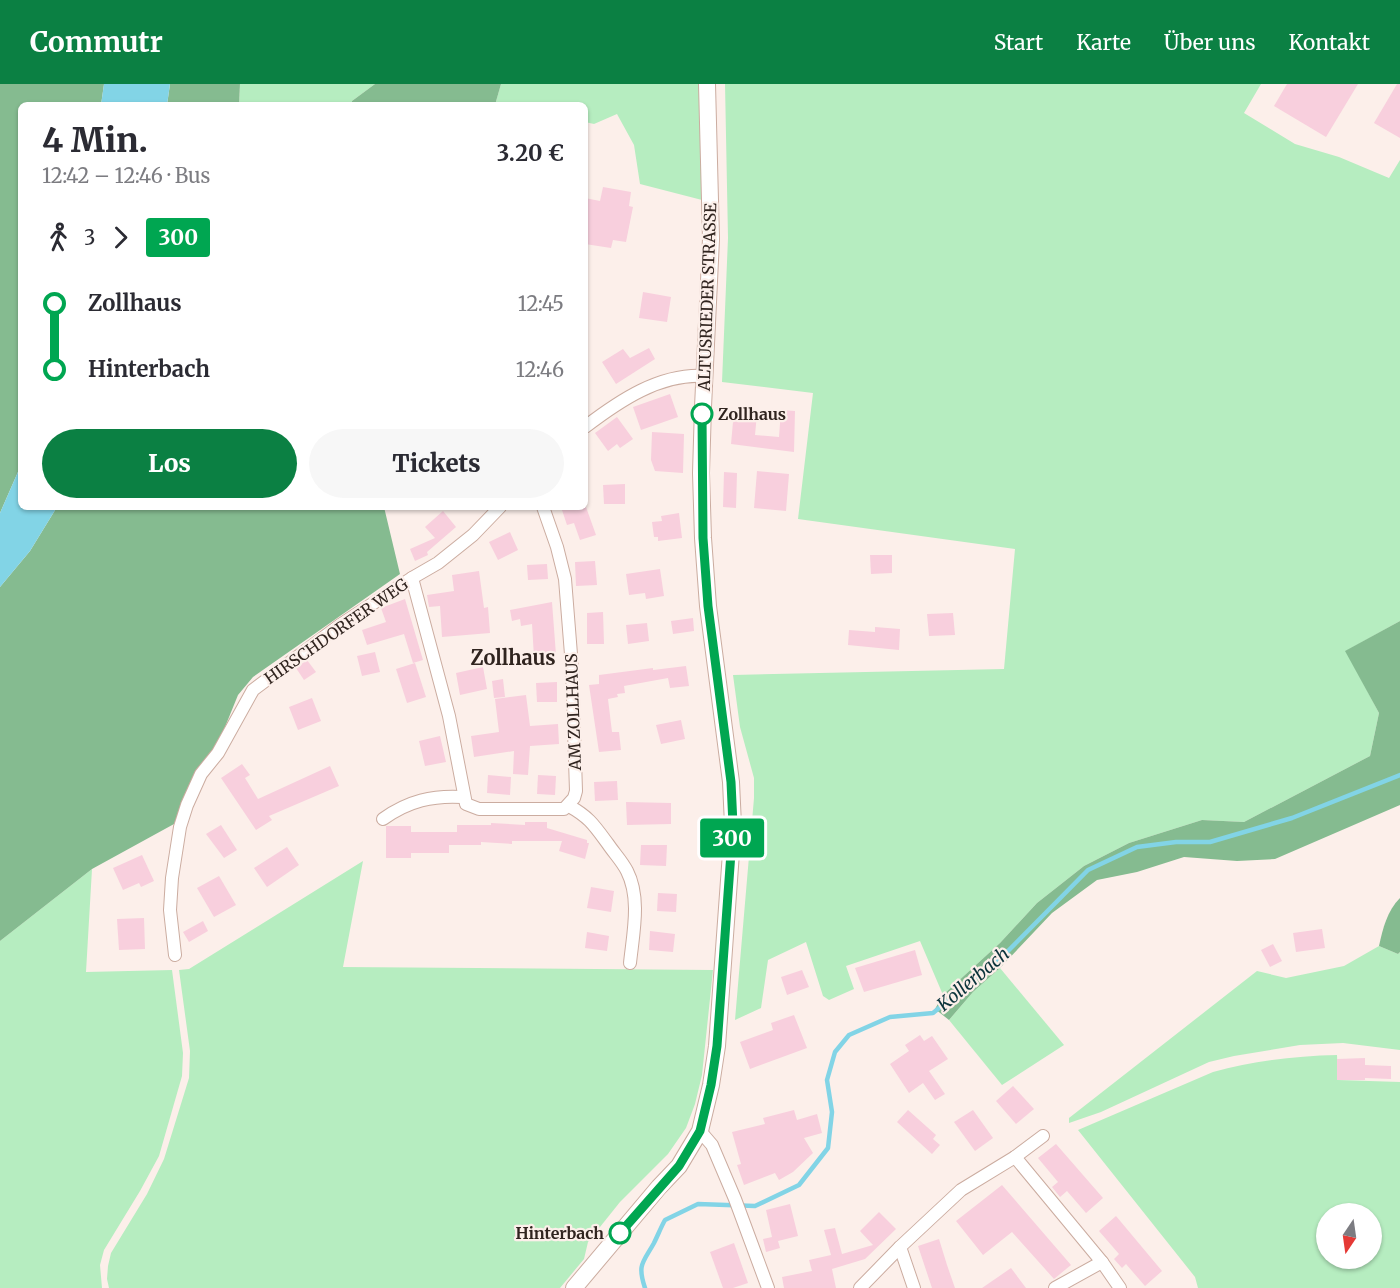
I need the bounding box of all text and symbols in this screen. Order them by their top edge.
text: Commutr [30,24,163,60]
text: Start [994,29,1043,56]
text: Karte [1076,29,1131,56]
text: Über uns [1164,29,1255,56]
text: Kontakt [1288,29,1370,56]
text: 4 Min. [42,120,148,161]
text: 3.20 € [497,139,564,167]
text: 12:42 – 12:46 · Bus [42,163,210,188]
street label: ALTUSRIEDER STRASSE [694,202,720,392]
icon: walk [42,221,75,254]
icon: forward [104,221,137,254]
text: 300 [158,224,198,251]
text: 3 [84,225,95,250]
text: Zollhaus [88,289,182,317]
text: 12:45 [518,291,564,316]
text: Hinterbach [88,355,210,383]
text: 12:46 [516,357,564,382]
marker: Zollhaus [691,403,713,425]
place label: Zollhaus [718,404,786,424]
button: Los [42,429,297,498]
button: Tickets [309,429,564,498]
street label: HIRSCHDORFER WEG [260,574,412,688]
district label: Zollhaus [470,645,556,670]
street label: AM ZOLLHAUS [561,653,585,772]
line badge: 300 [698,818,766,858]
text: 300 [712,825,752,852]
water label: Kollerbach [931,942,1014,1016]
north arrow [1316,1203,1382,1269]
map controls [1316,1203,1382,1269]
marker: Hinterbach [609,1222,631,1244]
place label: Hinterbach [515,1223,604,1243]

